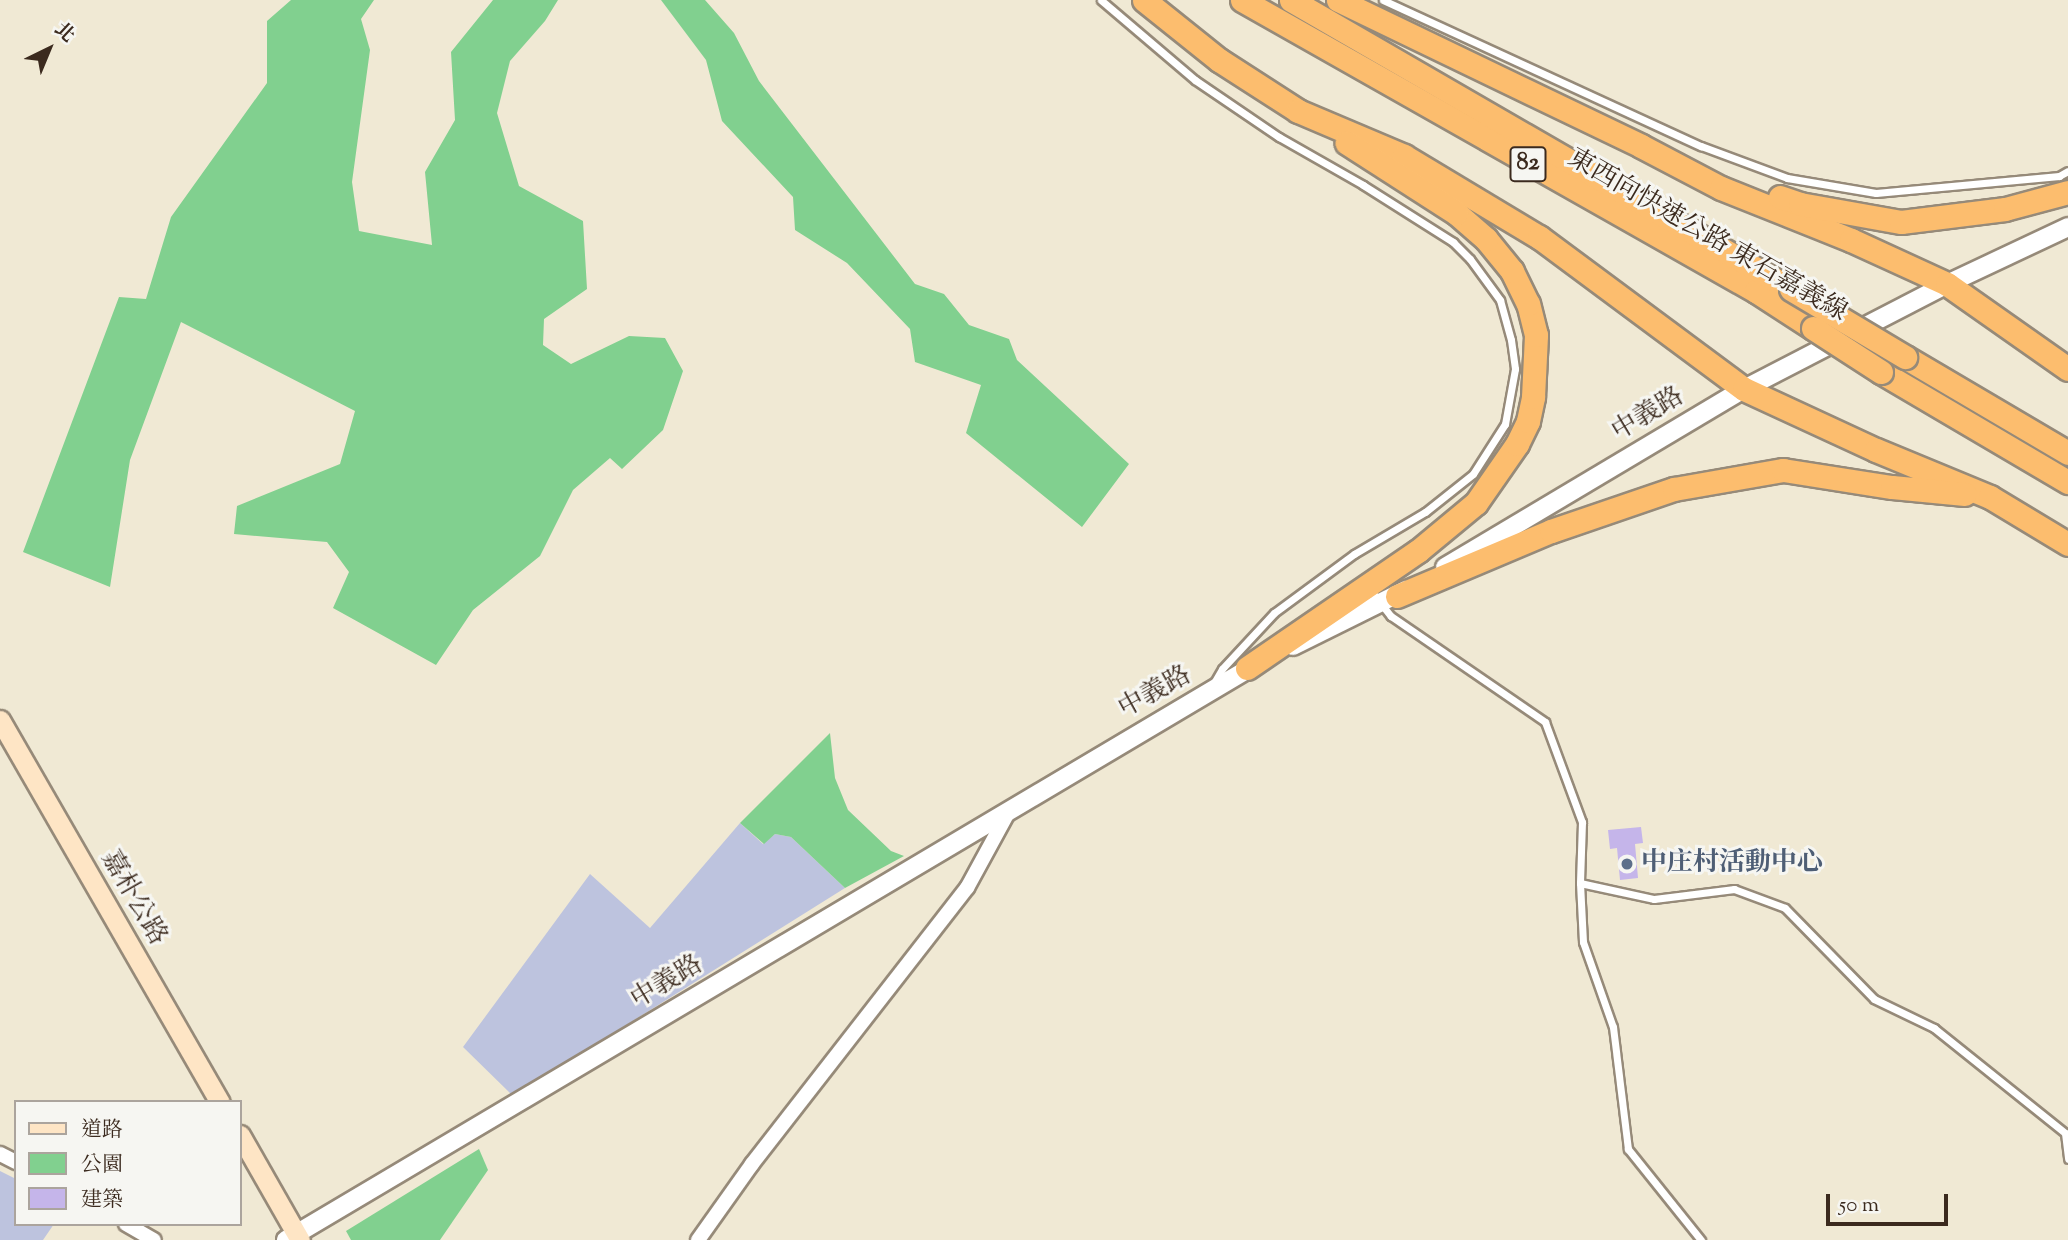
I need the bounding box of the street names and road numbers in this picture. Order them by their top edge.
street label: 東西向快速公路 東石嘉義線 [1562,143,1852,329]
road number: 82 [1509,144,1547,184]
street label: 中義路 [1607,382,1689,448]
street label: 中義路 [1113,660,1197,726]
street label: 嘉朴公路 [93,845,173,951]
street label: 中義路 [626,950,708,1016]

